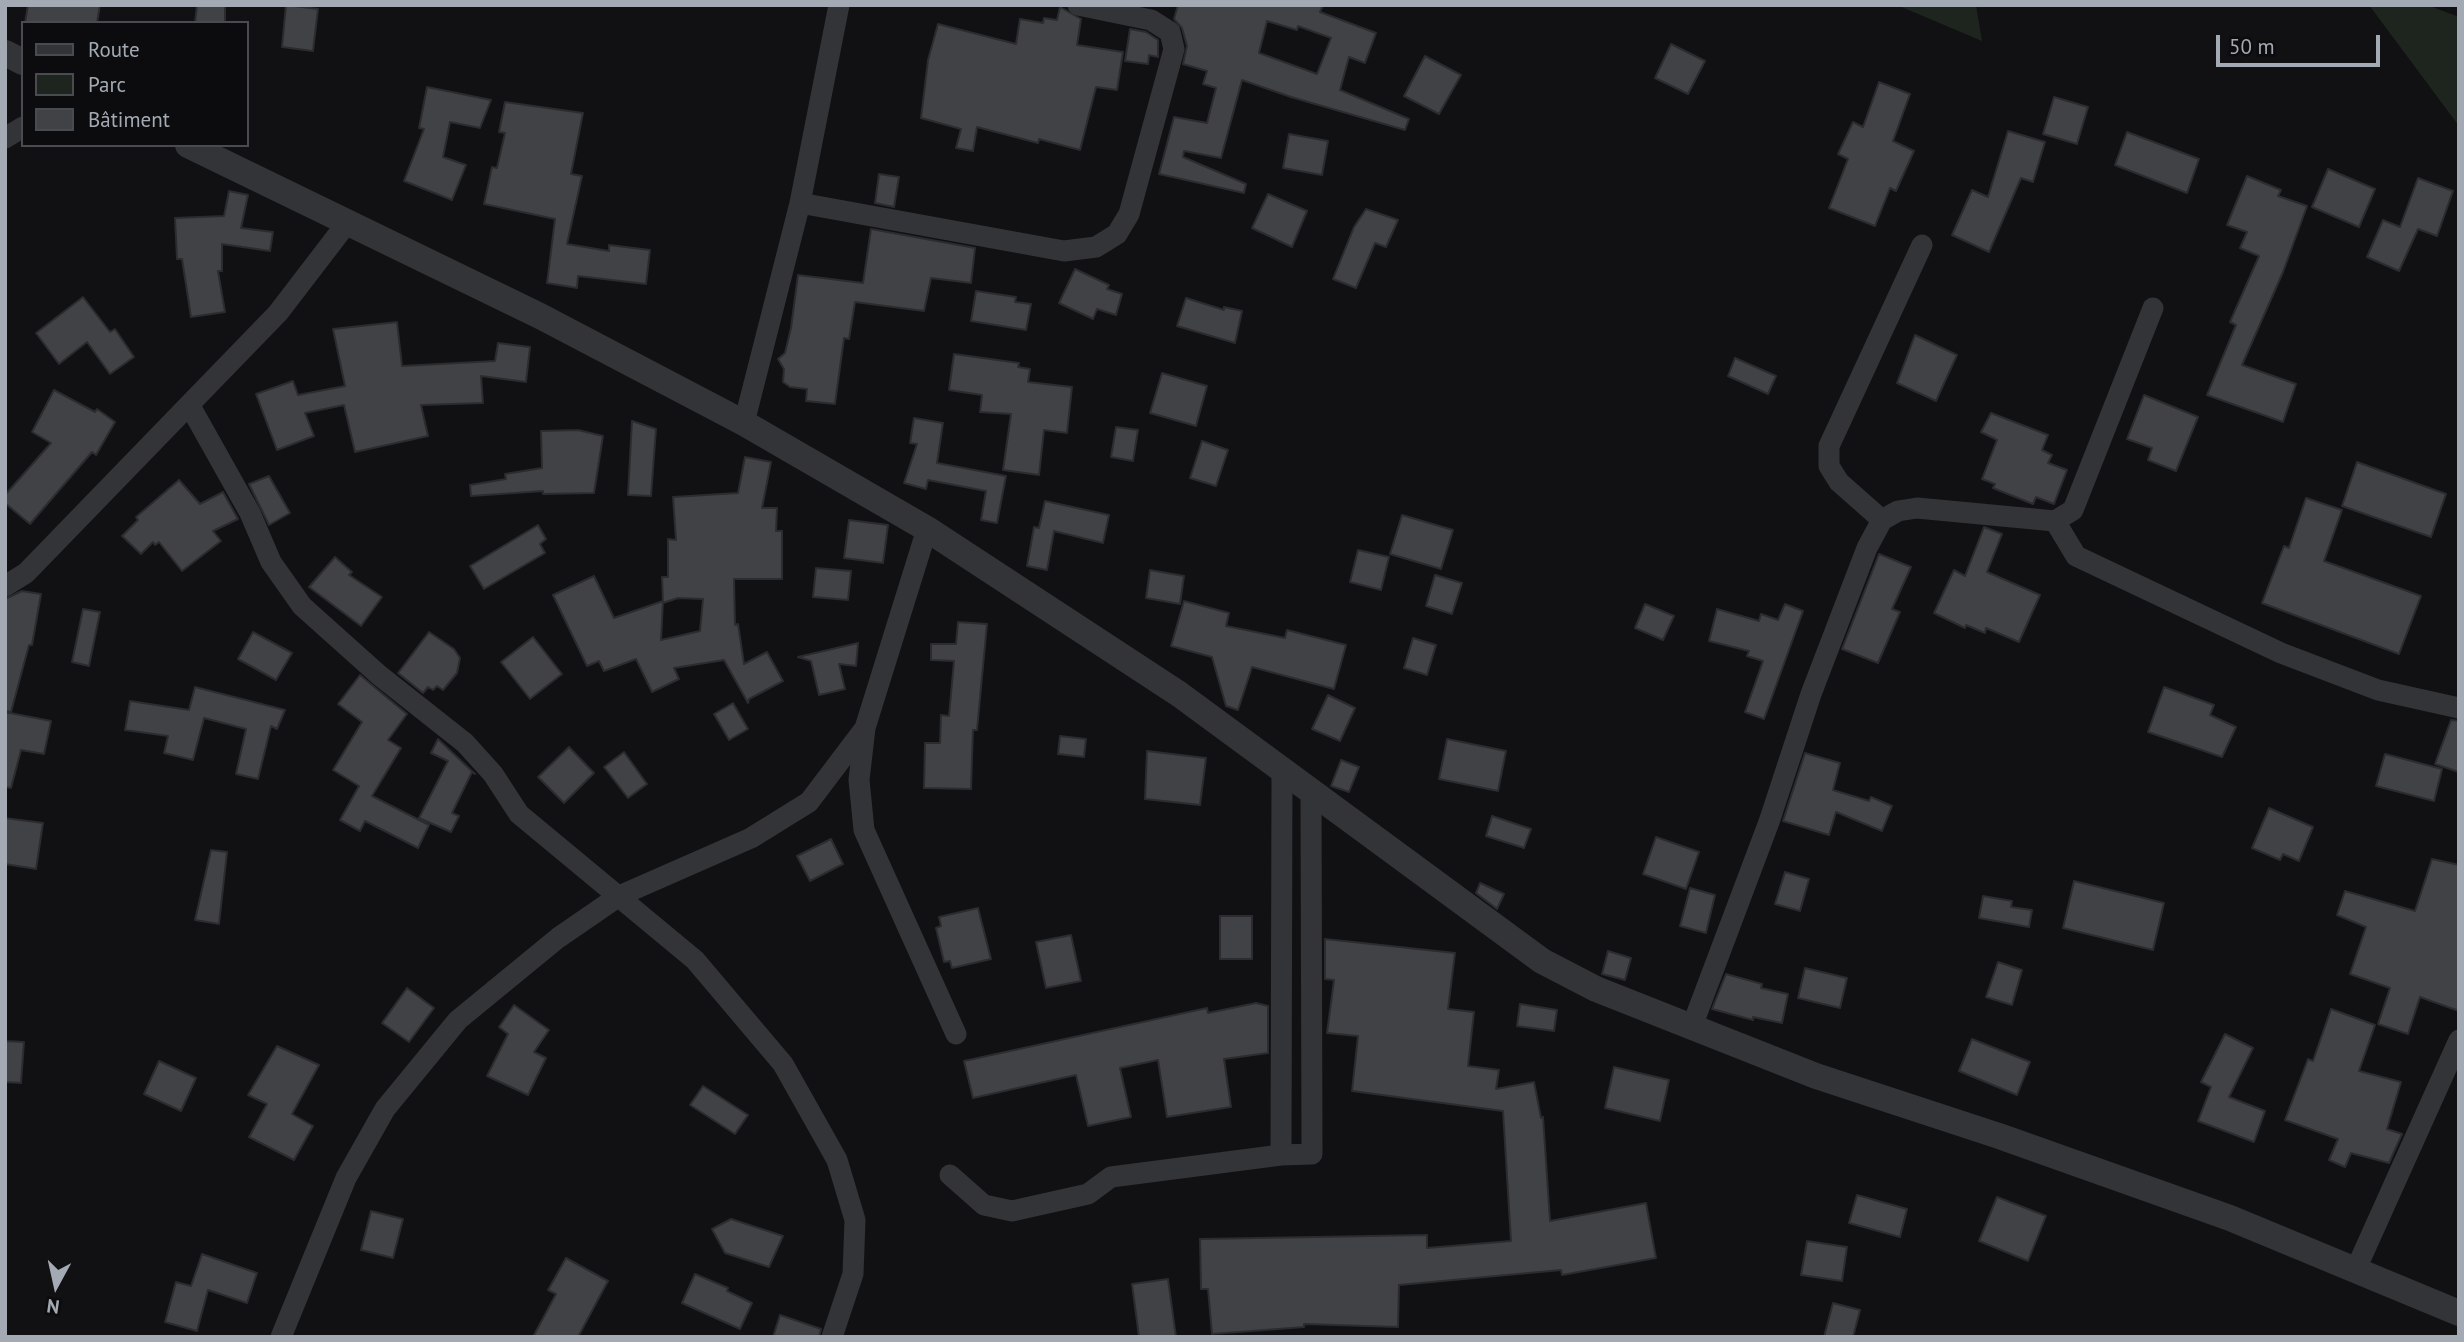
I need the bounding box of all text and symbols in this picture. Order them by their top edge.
legend [21,21,248,147]
scale bar [2219,21,2384,65]
text: 50 m [2229,33,2275,60]
text: Route [88,36,140,63]
text: Parc [88,71,126,98]
text: Bâtiment [88,106,170,133]
north arrow [21,1251,91,1321]
text: N [45,1294,61,1320]

